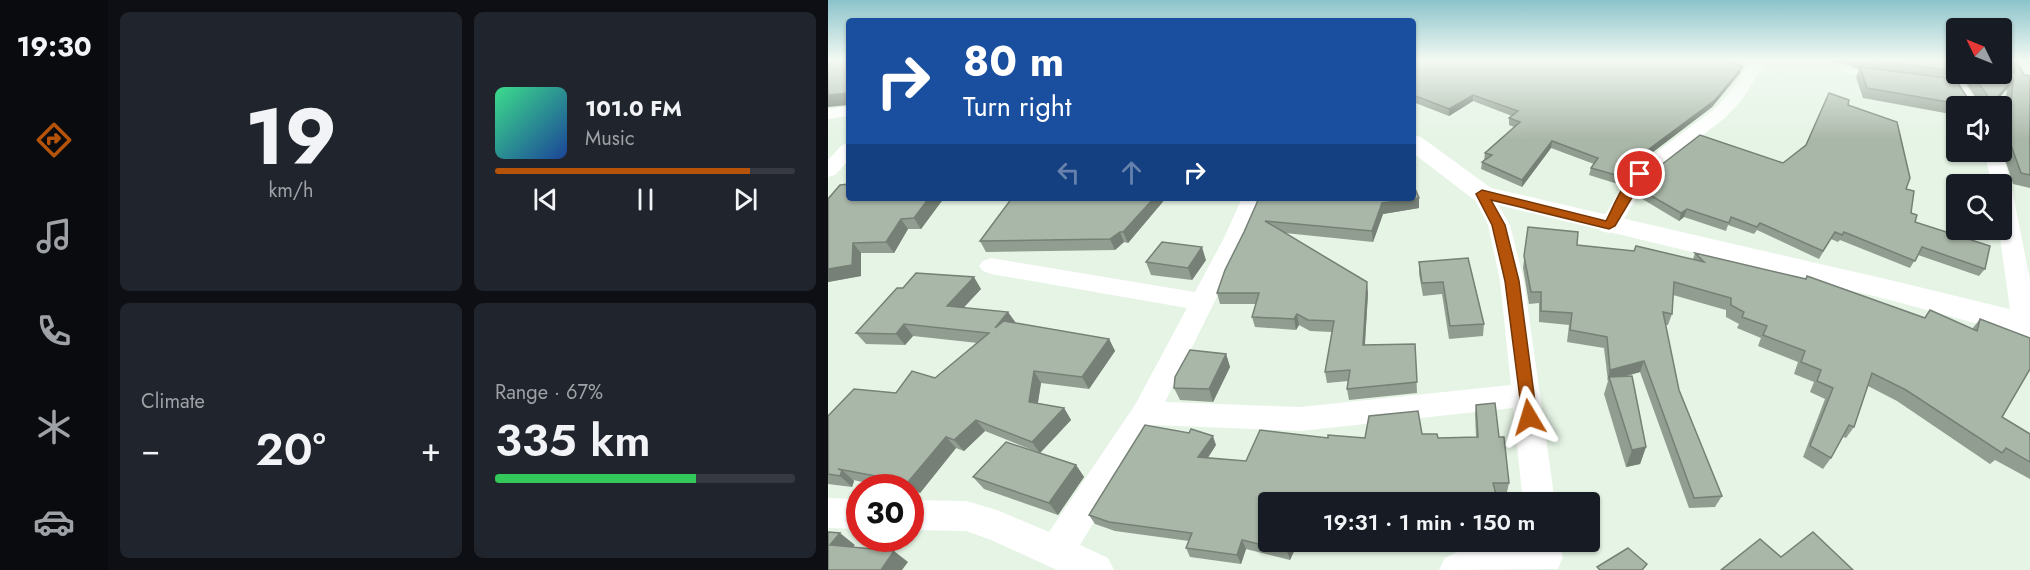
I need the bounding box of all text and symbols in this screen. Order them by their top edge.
north arrow [1946,18,2012,84]
map controls [1946,18,2012,240]
text: 19:30 [16,27,92,66]
text: 80 m [963,31,1064,92]
icon: right [864,42,942,120]
text: 19 [245,81,337,193]
text: Turn right [963,87,1071,126]
text: 101.0 FM [585,92,682,124]
button: sound [1946,96,2012,162]
icon: directions [33,119,75,161]
text: Music [585,124,635,153]
pin [1614,148,1665,199]
icon: left [1052,156,1085,189]
icon: ahead [1115,156,1148,189]
icon: right [1178,156,1211,189]
icon: arrive [1623,157,1656,190]
button: search [1946,174,2012,240]
text: km/h [268,176,314,205]
icon: previous [529,183,562,216]
icon: pause [629,183,662,216]
icon: next [729,183,762,216]
icon: music [33,215,75,257]
icon: phone [33,310,75,352]
text: Range · 67% [495,378,603,407]
position arrow [1497,385,1561,449]
text: Climate [141,387,205,416]
icon: climate [33,406,75,448]
text: 335 km [495,408,651,473]
text: 20° [255,417,326,482]
text: − [141,426,160,473]
text: + [421,426,441,473]
speed limit sign: 30 [846,474,924,552]
icon: car [33,501,75,543]
text: 19:31 · 1 min · 150 m [1323,506,1535,538]

